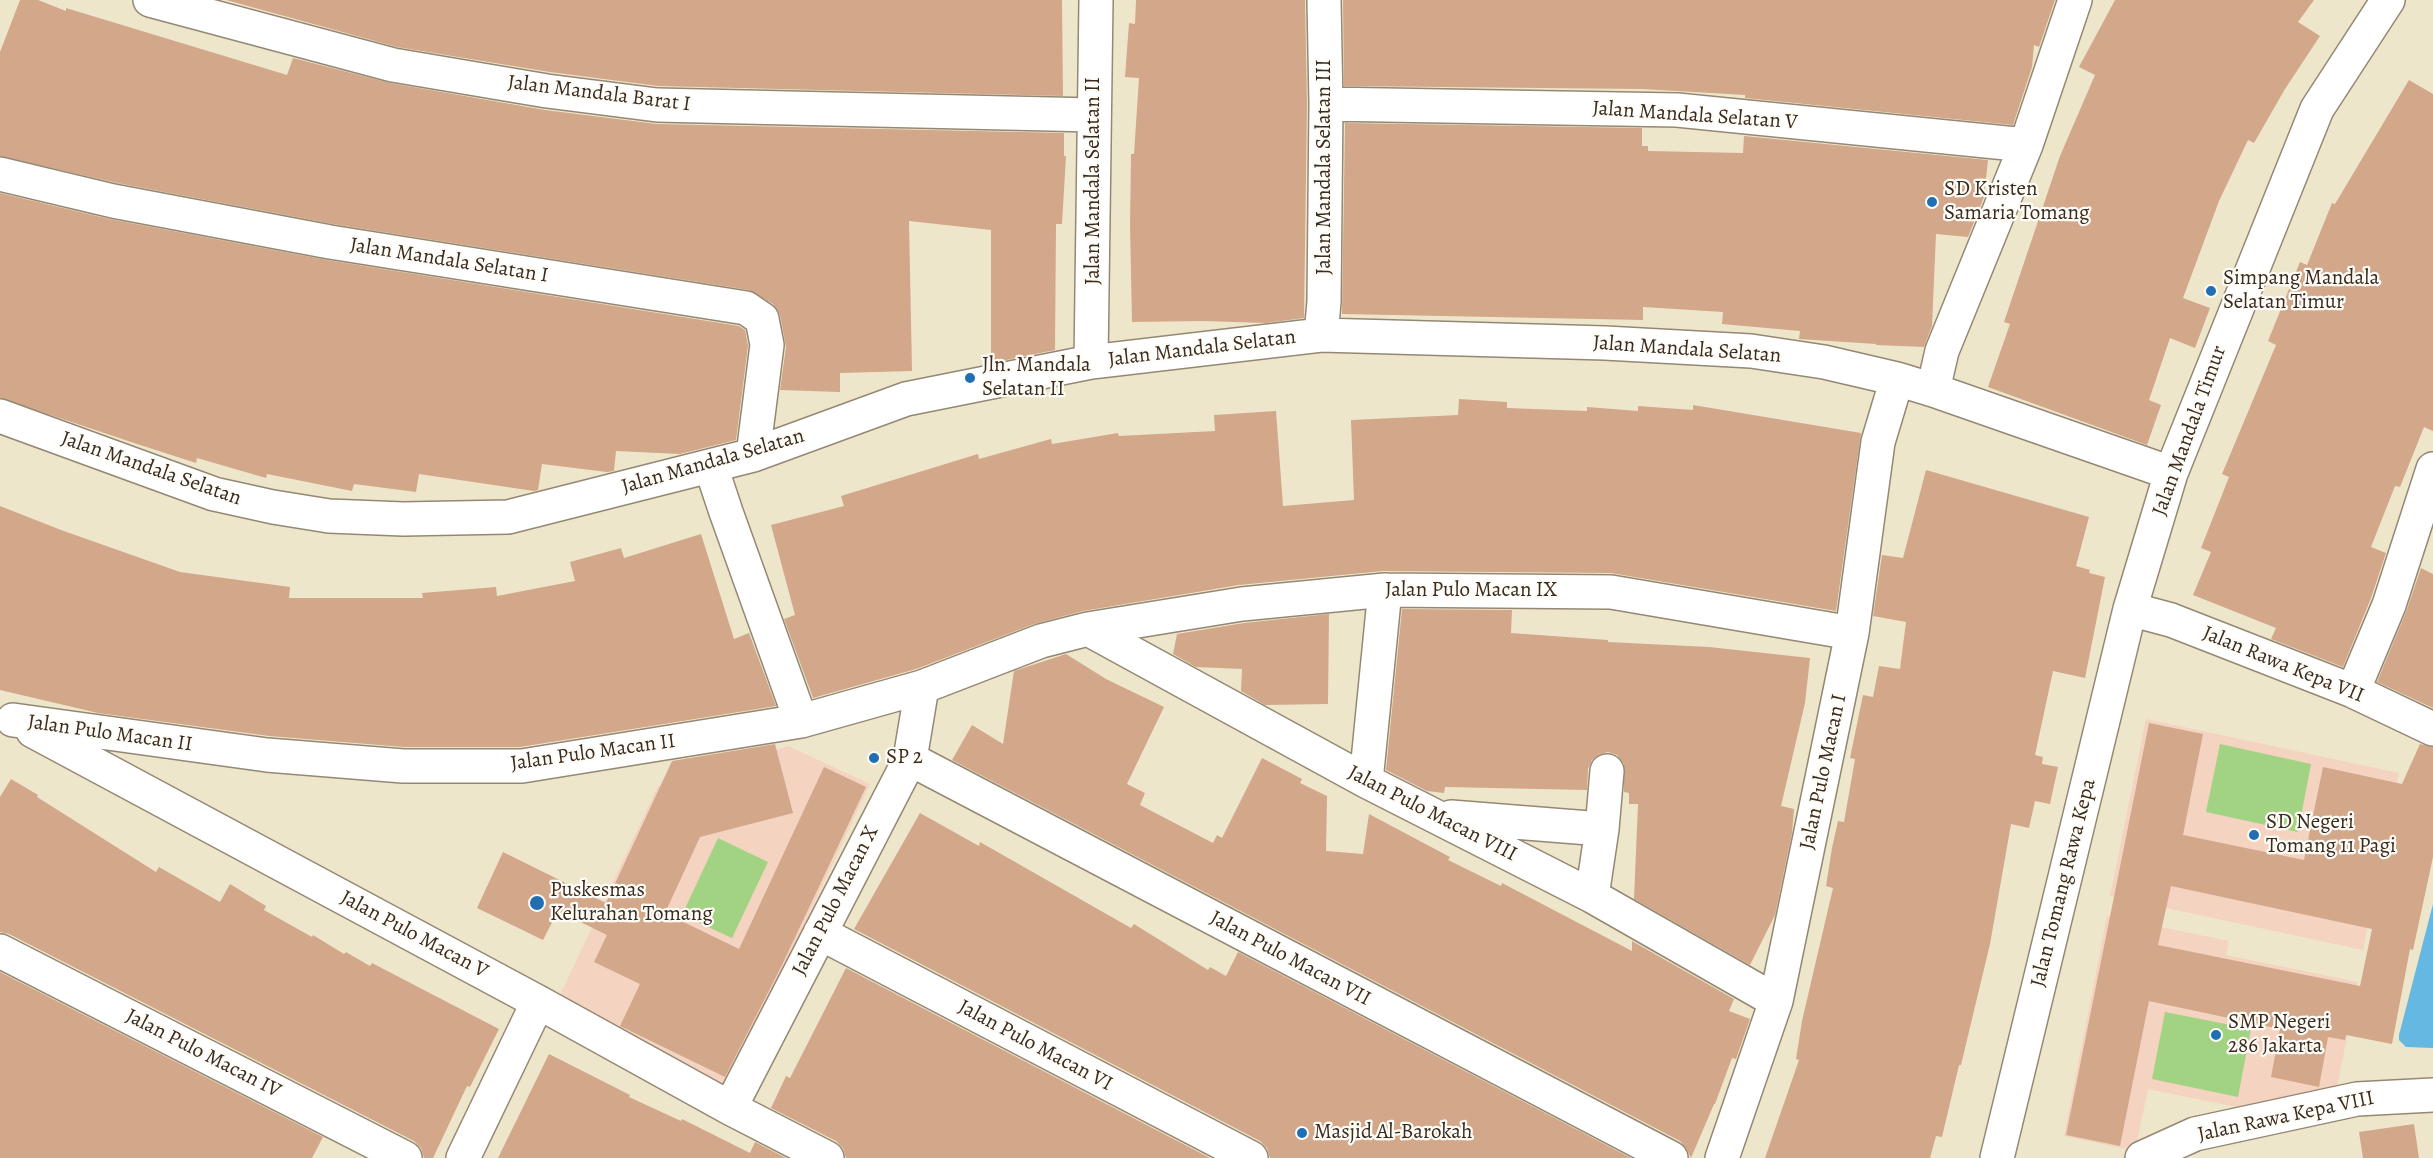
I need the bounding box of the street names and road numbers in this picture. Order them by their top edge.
street label: Jalan Mandala Selatan III [1312,59,1338,275]
street label: Jalan Mandala Barat I [506,70,692,118]
street label: Jalan Mandala Selatan II [1081,77,1107,285]
street label: Jalan Mandala Selatan V [1591,96,1799,136]
street label: Jalan Mandala Selatan I [348,233,550,289]
street label: Jalan Mandala Selatan [1107,325,1297,373]
street label: Jalan Mandala Selatan [1592,331,1782,369]
street label: Jalan Mandala Timur [2148,342,2232,520]
street label: Jalan Mandala Selatan [619,424,807,500]
street label: Jalan Mandala Selatan [58,426,244,512]
street label: Jalan Pulo Macan IX [1385,578,1557,604]
street label: Jalan Rawa Kepa VII [2199,621,2367,709]
street label: Jalan Pulo Macan I [1795,692,1853,852]
street label: Jalan Pulo Macan II [26,710,194,758]
street label: Jalan Pulo Macan II [509,729,677,777]
street label: Jalan Pulo Macan VIII [1343,760,1521,868]
street label: Jalan Tomang Rawa Kepa [2026,776,2102,990]
street label: Jalan Pulo Macan X [787,822,885,980]
street label: Jalan Pulo Macan V [336,885,492,985]
street label: Jalan Pulo Macan VII [1205,906,1375,1012]
street label: Jalan Pulo Macan VI [954,995,1116,1097]
street label: Jalan Pulo Macan IV [121,1004,285,1104]
street label: Jalan Rawa Kepa VIII [2196,1086,2376,1148]

